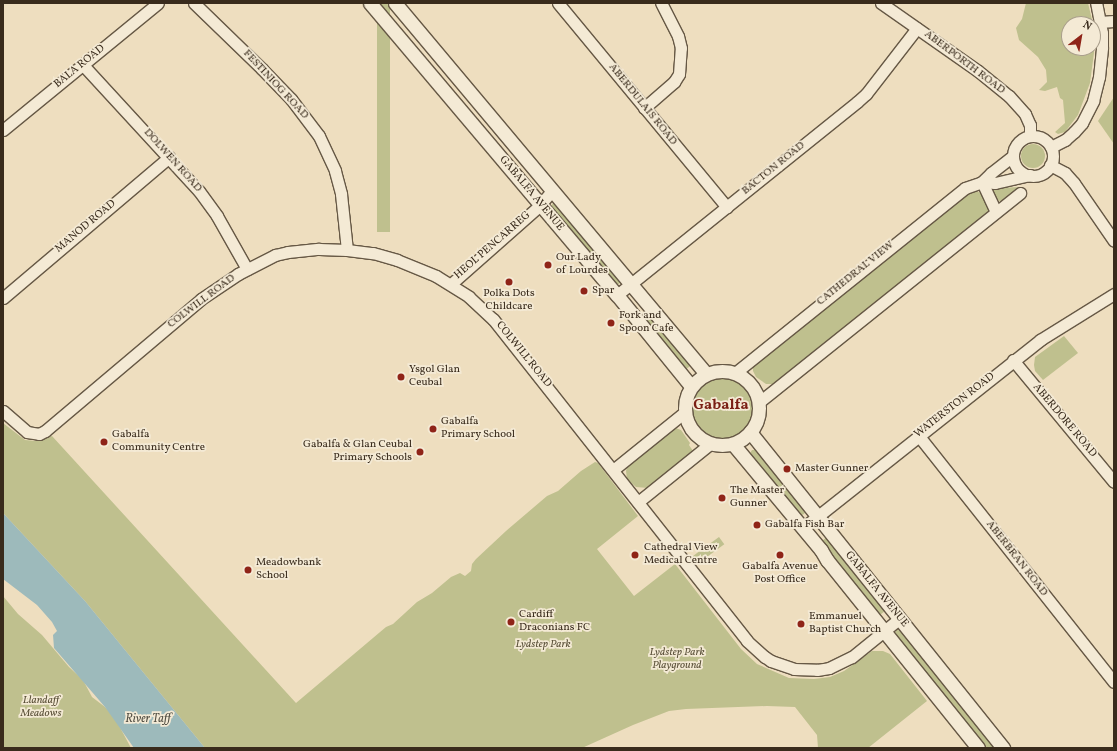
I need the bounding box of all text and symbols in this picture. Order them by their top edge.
north arrow [1061,16,1101,56]
text: N [1080,18,1094,35]
street label: ABERPORTH ROAD [921,28,1007,98]
street label: BALA ROAD [52,43,108,91]
street label: FESTINIOG ROAD [240,48,310,122]
street label: ABERDULAIS ROAD [605,61,679,149]
street label: DOLWEN ROAD [140,127,204,195]
street label: BACTON ROAD [740,140,808,198]
street label: GABALFA AVENUE [496,154,566,234]
street label: MANOD ROAD [53,198,119,256]
street label: HEOL PENCARREG [452,209,534,283]
street label: CATHEDRAL VIEW [815,239,897,309]
place label: Our Lady of Lourdes [556,252,607,278]
marker: Our Lady of Lourdes [543,260,553,270]
street label: COLWILL ROAD [166,272,238,332]
marker: Polka Dots Childcare [504,277,514,287]
place label: Spar [592,284,614,298]
marker: Spar [579,286,589,296]
place label: Polka Dots Childcare [483,288,535,314]
place label: Fork and Spoon Cafe [619,310,673,336]
marker: Fork and Spoon Cafe [606,318,616,328]
street label: COLWILL ROAD [492,319,554,391]
place label: Ysgol Glan Ceubal [409,364,460,390]
street label: WATERSTON ROAD [912,370,998,442]
marker: Ysgol Glan Ceubal [396,372,406,382]
street label: ABERDORE ROAD [1029,381,1099,461]
district label: Gabalfa [693,397,749,415]
place label: Gabalfa Primary School [441,416,515,442]
marker: Gabalfa Primary School [428,424,438,434]
place label: Gabalfa Community Centre [112,429,205,455]
marker: Gabalfa Community Centre [99,437,109,447]
place label: Gabalfa & Glan Ceubal Primary Schools [303,439,412,465]
marker: Gabalfa & Glan Ceubal Primary Schools [415,447,425,457]
place label: Master Gunner [795,462,868,476]
marker: Master Gunner [782,464,792,474]
place label: The Master Gunner [730,485,784,511]
marker: The Master Gunner [717,493,727,503]
place label: Gabalfa Fish Bar [765,518,844,532]
street label: ABERBRAN ROAD [982,519,1050,599]
marker: Gabalfa Fish Bar [752,520,762,530]
place label: Cathedral View Medical Centre [644,542,718,568]
marker: Cathedral View Medical Centre [629,549,641,561]
street label: GABALFA AVENUE [841,549,911,631]
marker: Gabalfa Avenue Post Office [775,550,785,560]
place label: Meadowbank School [256,557,321,583]
place label: Gabalfa Avenue Post Office [742,561,818,587]
marker: Meadowbank School [243,565,253,575]
place label: Cardiff Draconians FC [519,609,590,635]
place label: Emmanuel Baptist Church [809,611,881,637]
marker: Cardiff Draconians FC [506,617,516,627]
marker: Emmanuel Baptist Church [796,619,806,629]
park label: Lydstep Park [515,638,571,652]
park label: Lydstep Park Playground [649,647,705,673]
park label: Llandaff Meadows [21,695,61,721]
water label: River Taff [125,713,171,727]

